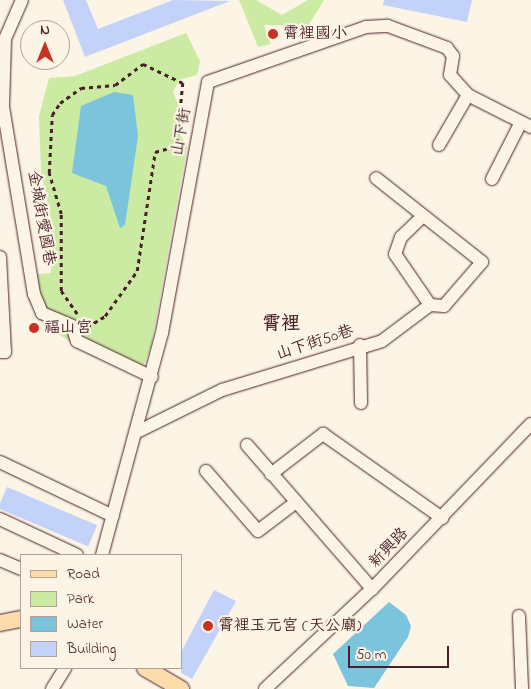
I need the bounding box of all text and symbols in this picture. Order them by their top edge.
north arrow [20,20,70,70]
text: N [40,20,50,41]
place label: 霄裡國小 [283,24,347,44]
marker: 霄裡國小 [267,28,279,40]
street label: 山下街 [168,107,196,157]
street label: 金城街愛國巷 [23,169,59,267]
district label: 霄裡 [262,314,300,336]
place label: 福山宮 [44,318,92,338]
street label: 山下街50巷 [274,321,356,365]
marker: 福山宮 [28,322,40,334]
street label: 新興路 [365,524,413,572]
legend [20,554,182,669]
text: Road [67,563,100,585]
text: Park [67,588,94,610]
text: Water [67,613,103,635]
place label: 霄裡玉元宮 (天公廟) [218,616,361,636]
marker: 霄裡玉元宮 (天公廟) [202,620,214,632]
scale bar [351,636,452,668]
text: Building [67,638,116,660]
text: 50 m [356,644,386,666]

